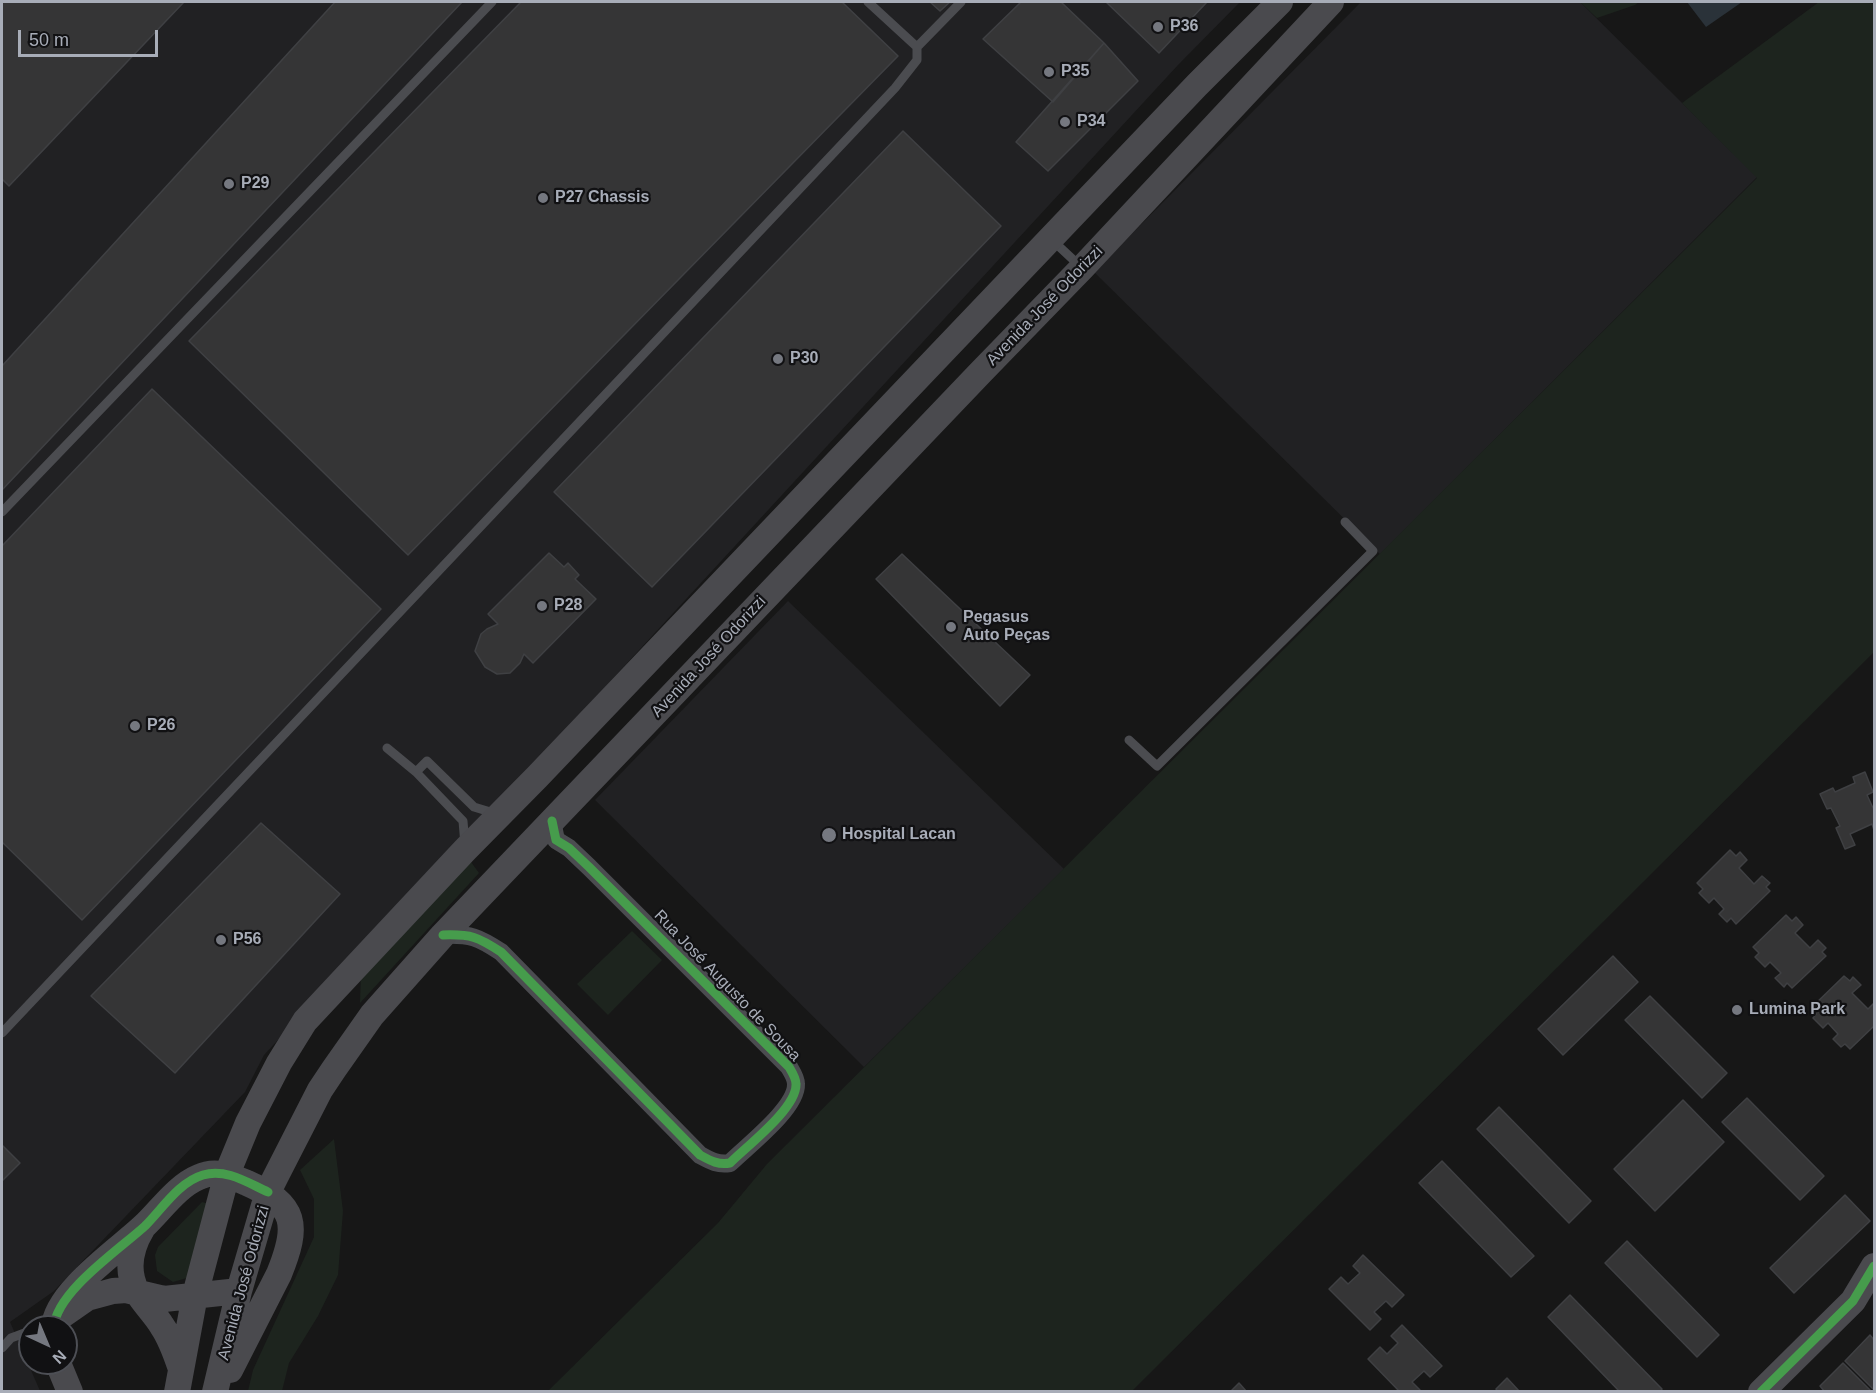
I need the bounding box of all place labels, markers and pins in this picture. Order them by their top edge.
place label: P36 [1170,17,1198,37]
marker: P36 [1151,20,1165,34]
place label: P35 [1061,62,1089,82]
marker: P35 [1042,65,1056,79]
place label: P34 [1077,112,1105,132]
marker: P34 [1058,115,1072,129]
place label: P29 [241,174,269,194]
marker: P29 [222,177,236,191]
place label: P27 Chassis [555,188,649,208]
marker: P27 Chassis [536,191,550,205]
place label: P30 [790,349,818,369]
marker: P30 [771,352,785,366]
place label: P28 [554,596,582,616]
marker: P28 [535,599,549,613]
place label: Pegasus Auto Peças [963,608,1050,646]
marker: Pegasus Auto Peças [944,620,958,634]
place label: P26 [147,716,175,736]
marker: P26 [128,719,142,733]
place label: Hospital Lacan [842,825,956,845]
marker: Hospital Lacan [820,826,838,844]
place label: P56 [233,930,261,950]
marker: P56 [214,933,228,947]
place label: Lumina Park [1749,1000,1845,1020]
marker: Lumina Park [1730,1003,1744,1017]

